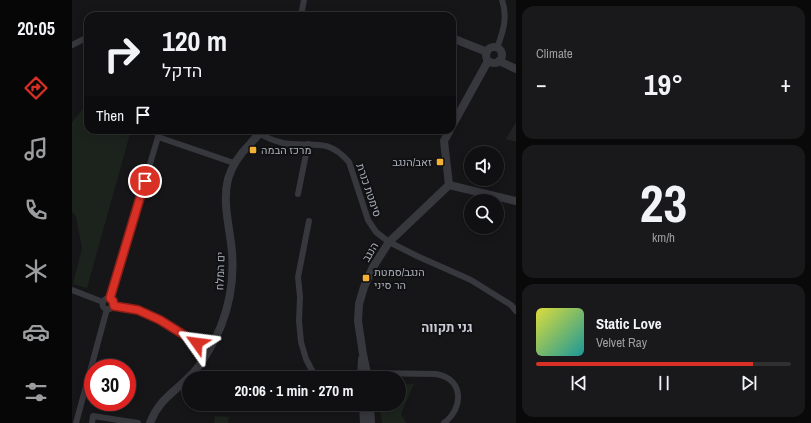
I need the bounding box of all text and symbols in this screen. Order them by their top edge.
text: 20:05 [17,16,55,41]
text: 120 m [162,22,227,60]
icon: right [96,28,148,80]
text: Climate [536,45,573,62]
text: הדקל [162,58,202,83]
text: 19° [644,64,683,104]
text: − [536,69,547,99]
text: + [780,69,791,99]
icon: directions [22,74,50,102]
icon: arrive [132,104,154,126]
text: Then [96,105,124,126]
icon: music [22,135,50,163]
place label: מרכז הבמה [261,143,311,157]
marker: מרכז הבמה [248,145,258,155]
map controls [464,146,504,234]
button: sound [464,146,504,186]
place label: זאב/הנגב [392,155,432,169]
marker: זאב/הנגב [435,157,445,167]
street label: סימטת כנרת [353,161,385,219]
pin [128,164,162,198]
text: 23 [640,168,687,238]
icon: arrive [134,170,156,192]
button: search [464,194,504,234]
icon: phone [22,196,50,224]
text: km/h [652,229,675,246]
street label: הנגב [359,240,381,264]
street label: ים המלח [212,251,228,291]
icon: climate [22,257,50,285]
place label: הנגב/סמטת הר סיני [374,265,425,292]
marker: הנגב/סמטת הר סיני [361,273,371,283]
text: Static Love [596,313,662,334]
icon: car [22,318,50,346]
district label: גני תקווה [421,319,473,336]
position arrow [176,322,218,364]
text: Velvet Ray [596,334,647,351]
speed limit sign: 30 [84,359,136,411]
icon: previous [568,372,590,394]
icon: pause [653,372,675,394]
icon: next [738,372,760,394]
icon: filters [22,378,50,406]
text: 20:06 · 1 min · 270 m [235,380,353,401]

